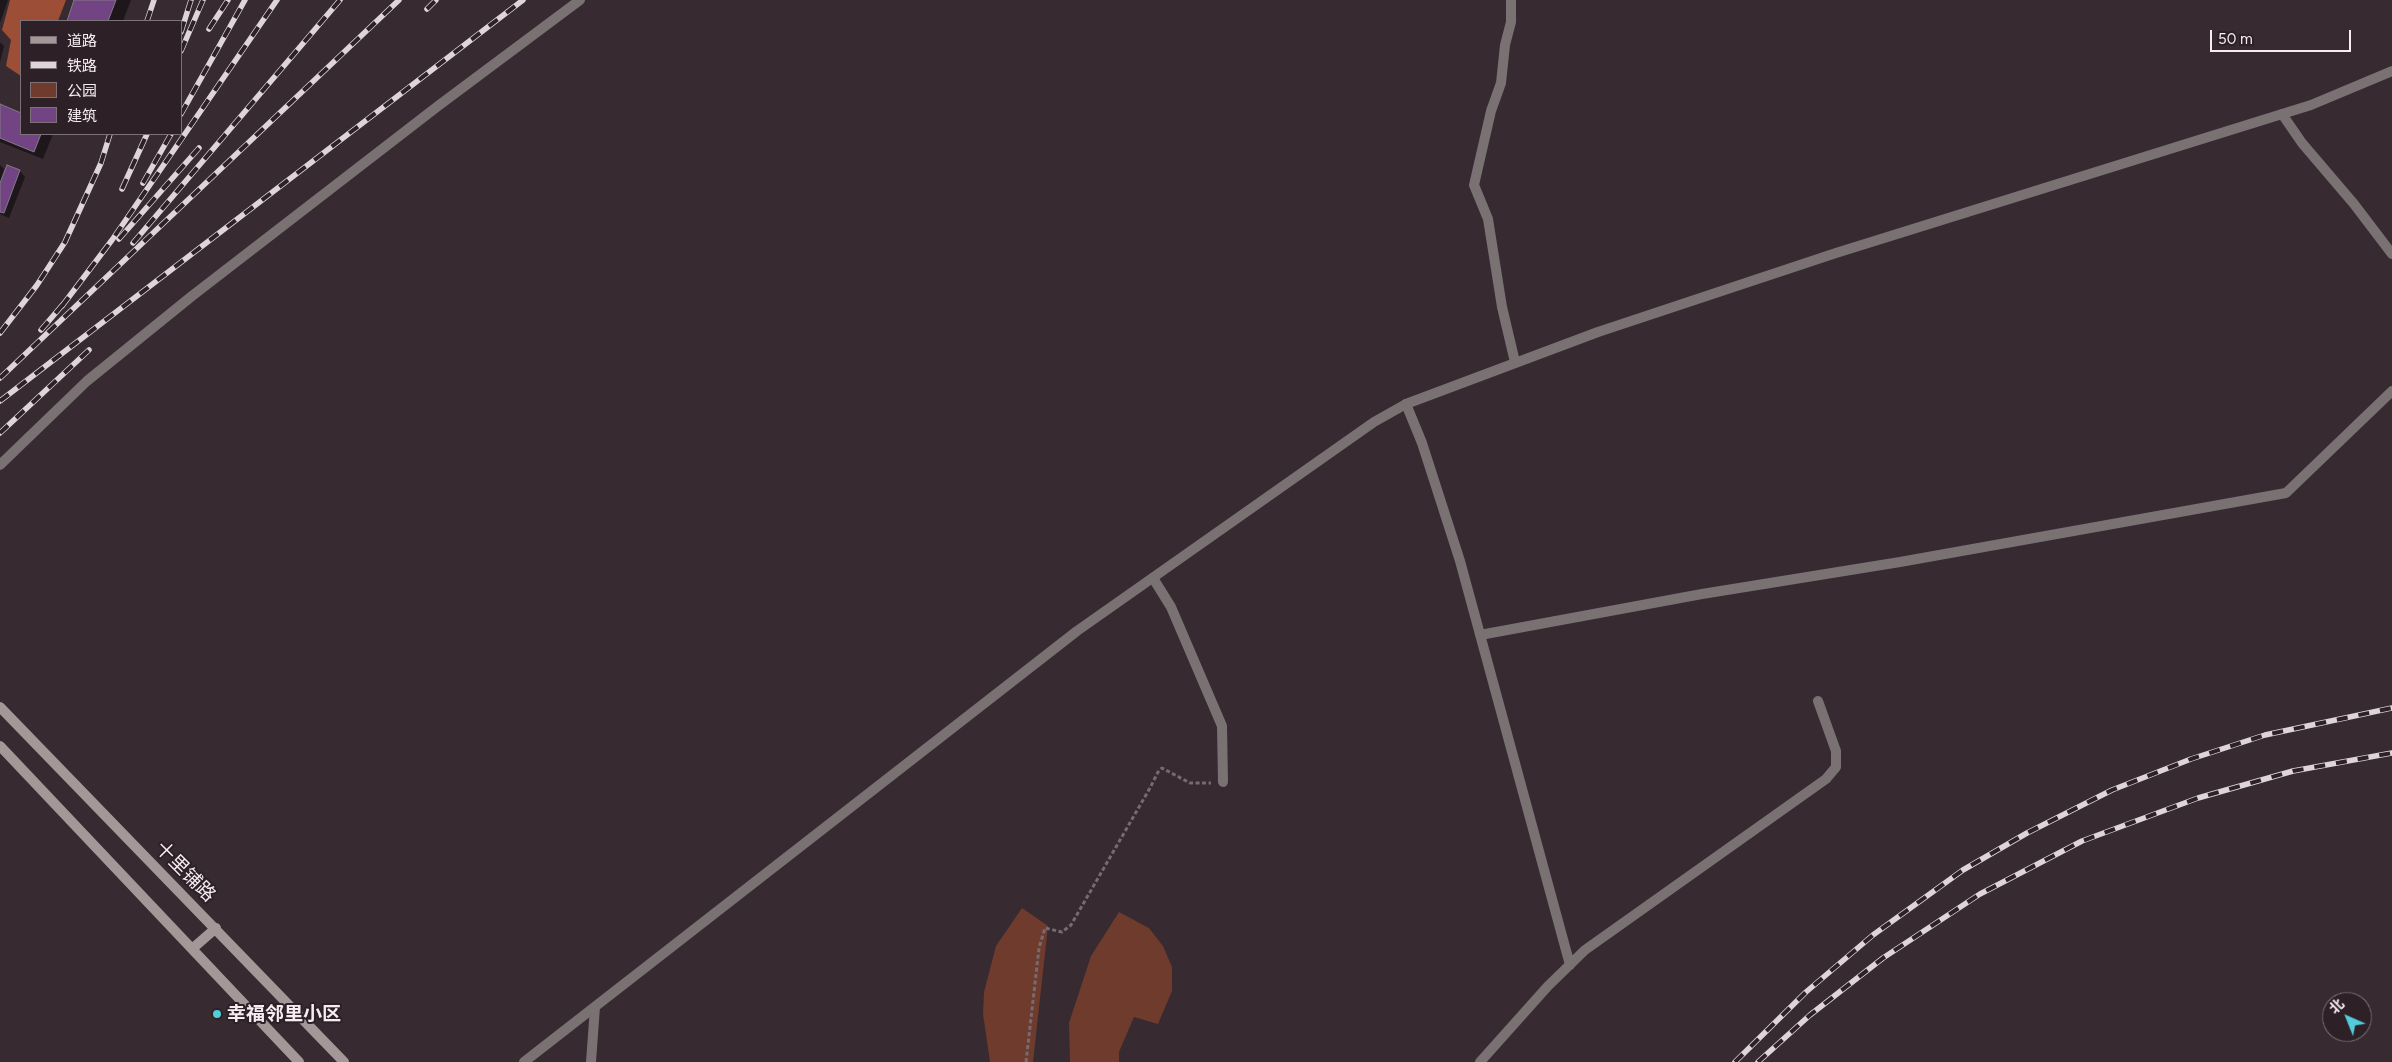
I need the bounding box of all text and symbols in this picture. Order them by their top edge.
legend [20,20,182,135]
scale bar [2212,20,2353,52]
text: 50 m [2218,30,2253,48]
text: 道路 [67,32,97,50]
text: 铁路 [67,57,97,75]
text: 公园 [67,82,97,100]
text: 建筑 [67,107,97,125]
street label: 十里铺路 [150,837,220,907]
north arrow [2322,992,2372,1042]
text: 北 [2326,996,2348,1018]
place label: 幸福邻里小区 [227,1003,341,1025]
marker: 幸福邻里小区 [211,1008,223,1020]

